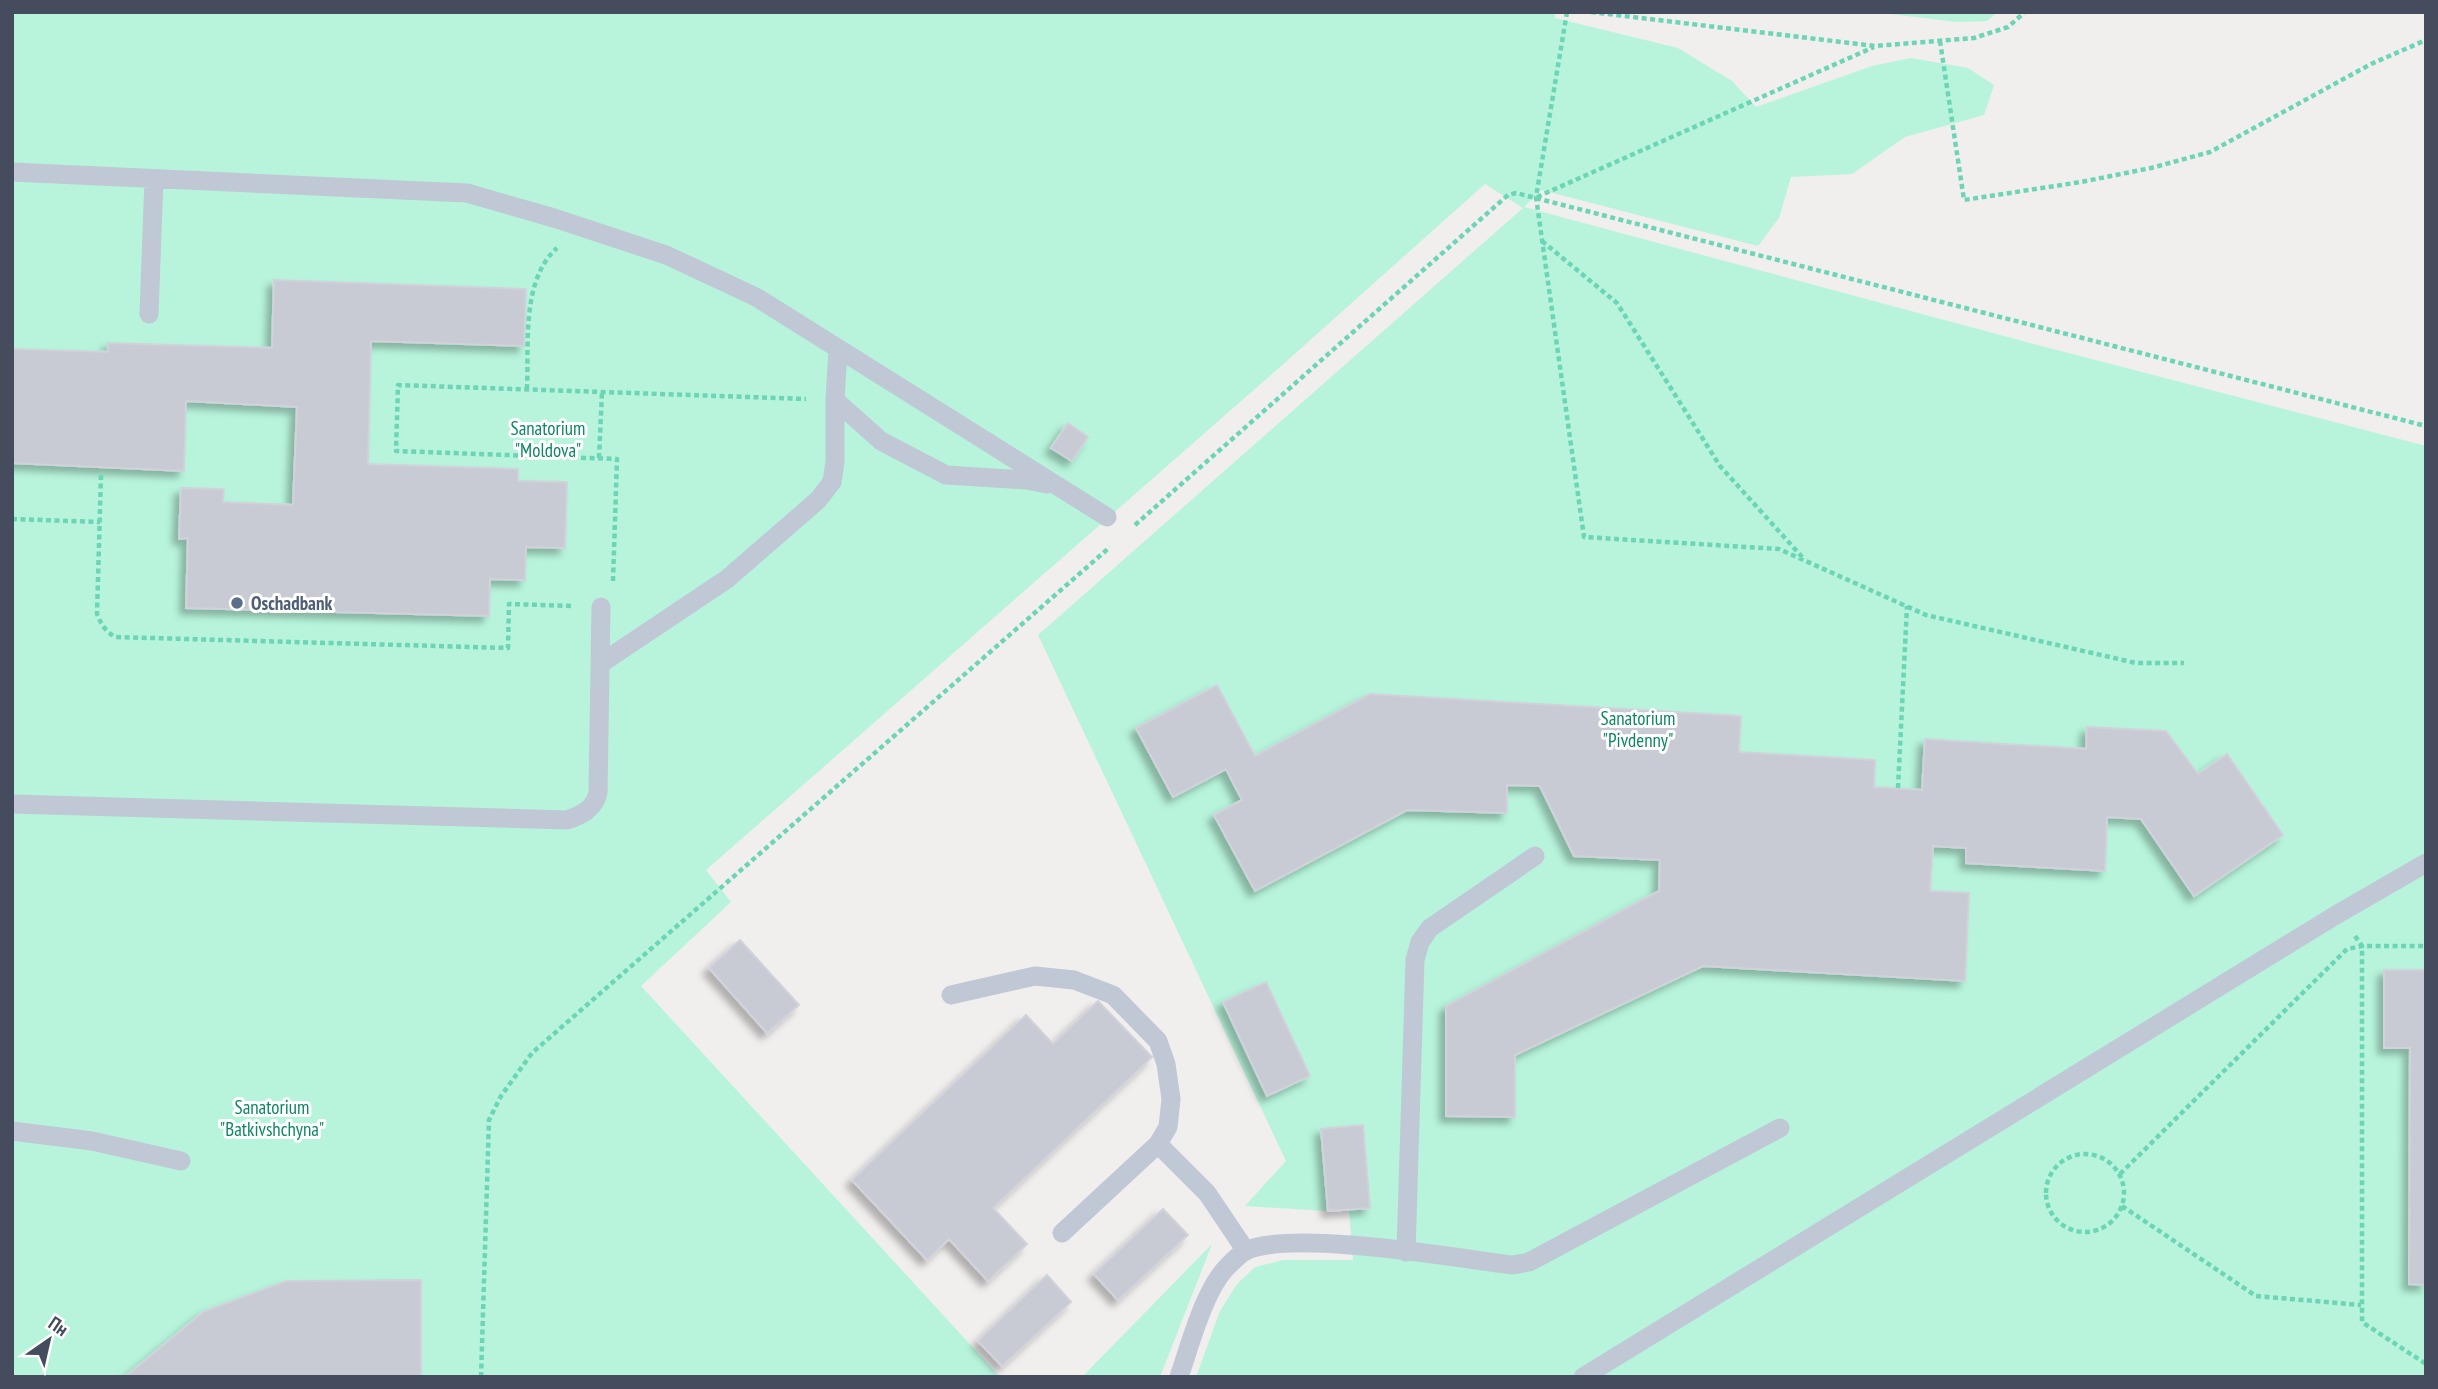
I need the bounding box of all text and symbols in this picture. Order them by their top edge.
park label: Sanatorium "Moldova" [511,416,585,462]
place label: Oschadbank [251,591,332,615]
marker: Oschadbank [229,595,245,611]
park label: Sanatorium "Pivdenny" [1601,706,1675,752]
park label: Sanatorium "Batkivshchyna" [220,1095,324,1141]
north arrow [14,1305,84,1375]
text: Пн [44,1311,73,1341]

